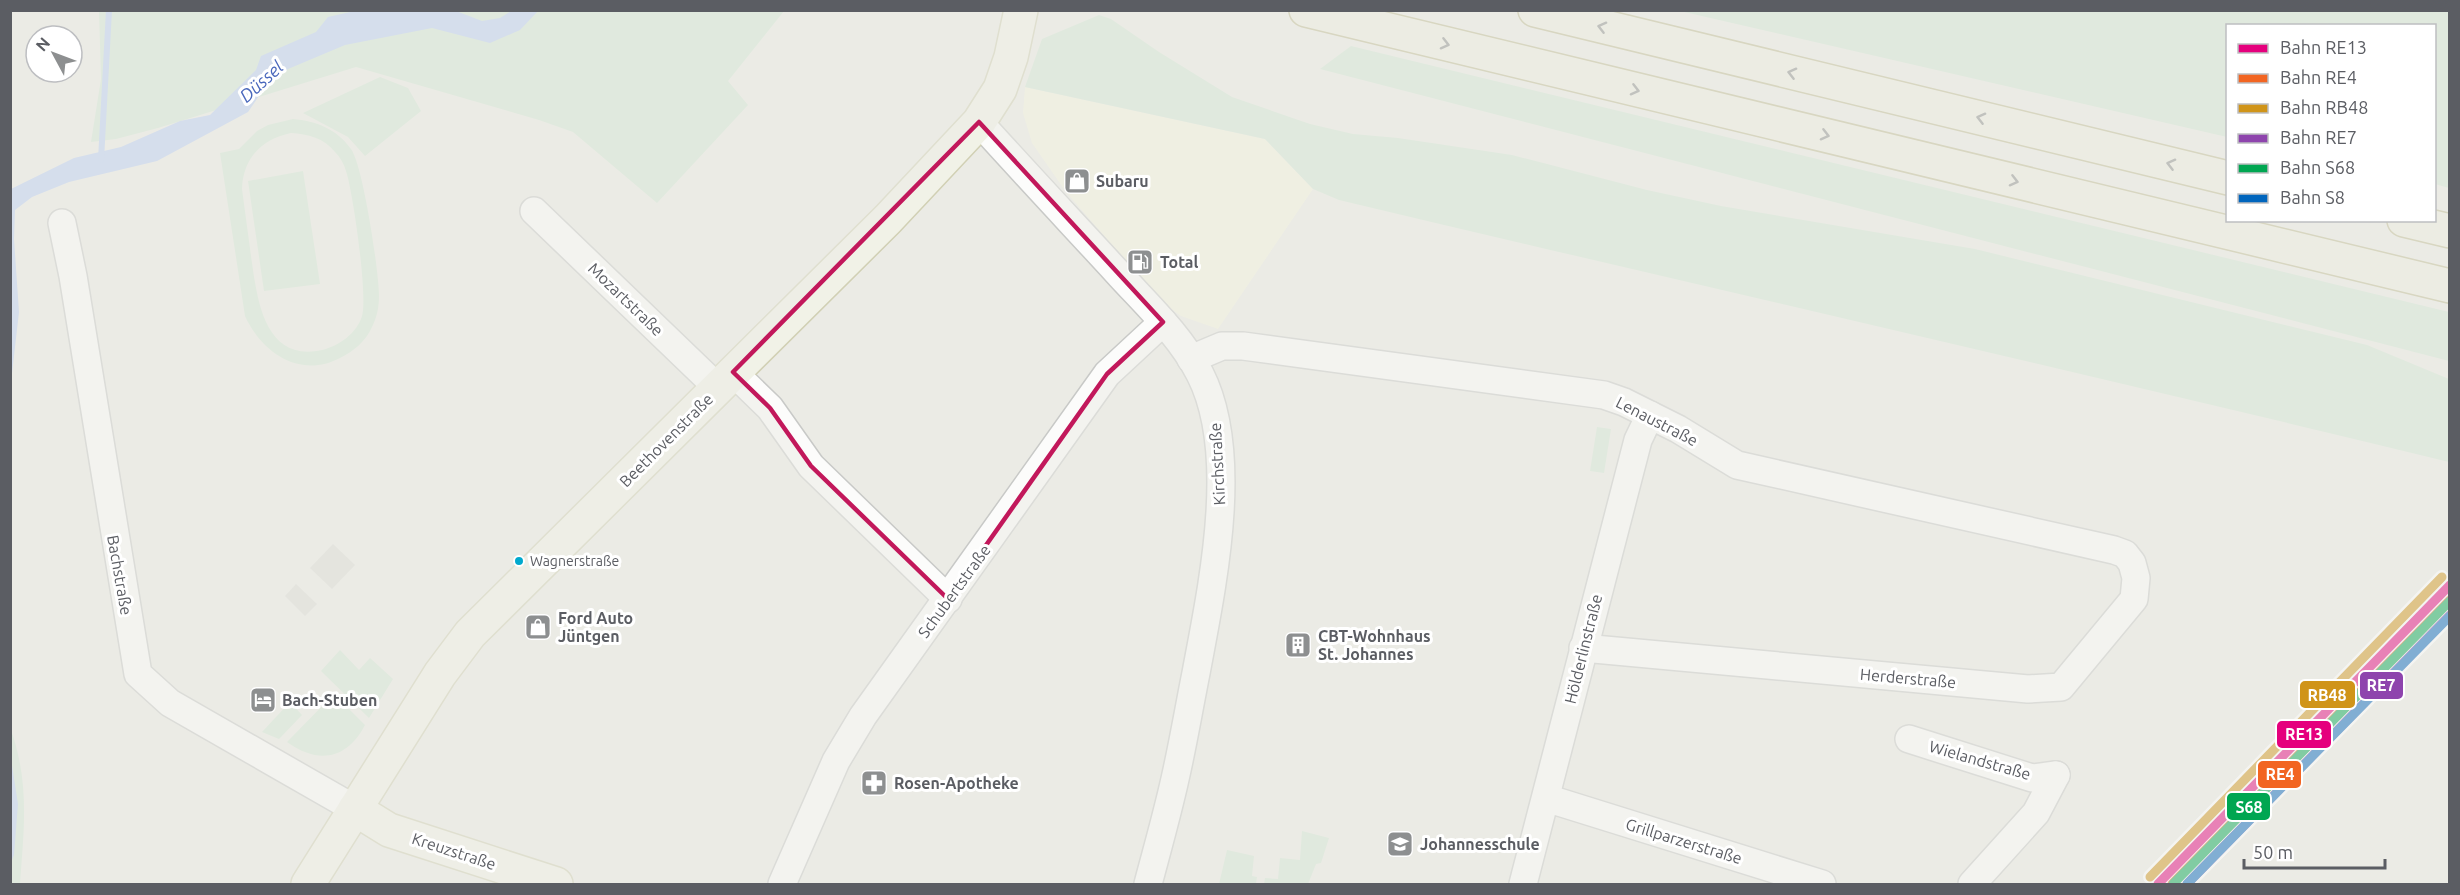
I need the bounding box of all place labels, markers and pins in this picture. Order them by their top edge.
shop icon: Subaru [1062,166,1092,196]
place label: Subaru [1096,172,1149,190]
fuel station icon: Total [1125,247,1155,277]
place label: Total [1160,253,1198,271]
place label: Wagnerstraße [530,553,619,569]
marker: Wagnerstraße [513,555,525,567]
place label: Ford Auto Jüntgen [558,609,633,645]
shop icon: Ford Auto Jüntgen [523,612,553,642]
place label: CBT-Wohnhaus St. Johannes [1318,627,1431,663]
building icon: CBT-Wohnhaus St. Johannes [1283,630,1313,660]
hotel icon: Bach-Stuben [248,685,278,715]
place label: Bach-Stuben [282,691,377,709]
pharmacy icon: Rosen-Apotheke [859,768,889,798]
place label: Rosen-Apotheke [894,774,1019,792]
school or university icon: Johannesschule [1385,829,1415,859]
place label: Johannesschule [1420,835,1540,853]

